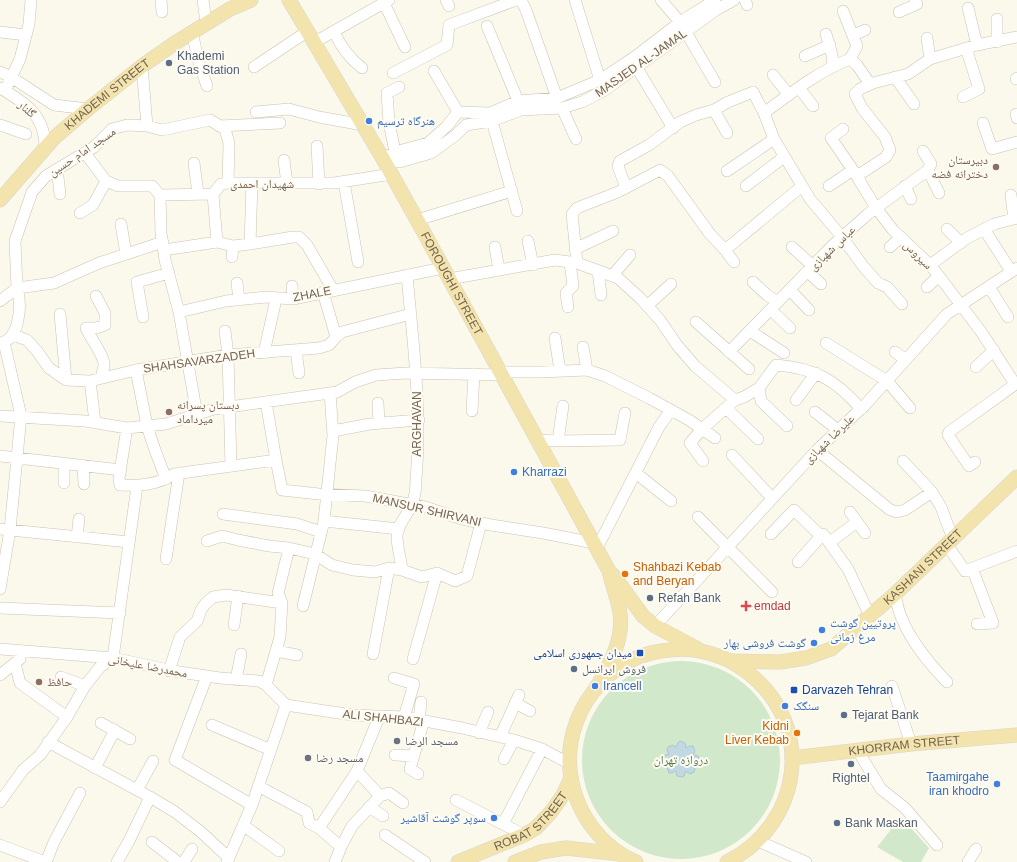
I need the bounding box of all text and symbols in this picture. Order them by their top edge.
street label: MASJED AL-JAMAL [592,26,690,100]
place label: Khademi Gas Station [177,49,240,77]
street label: KHADEMI STREET [62,55,153,133]
marker: Khademi Gas Station [164,58,174,68]
street label: گلنار [14,97,39,121]
place label: هنرگاه ترسیم [377,114,435,129]
marker: هنرگاه ترسیم [364,116,374,126]
street label: مسجد امام حسین [46,124,119,180]
place label: دبیرستان دخترانه فضه [932,153,988,181]
marker: دبیرستان دخترانه فضه [991,162,1001,172]
street label: شهیدان احمدی [230,177,294,191]
street label: عباس شهبازی [806,222,858,274]
street label: FOROUGHI STREET [418,230,486,338]
street label: سیروس [901,238,935,272]
street label: ZHALE [292,283,332,305]
street label: SHAHSAVARZADEH [142,346,256,376]
street label: ARGHAVAN [410,391,424,457]
place label: دبستان پسرانه میرداماد [177,398,239,426]
marker: دبستان پسرانه میرداماد [164,407,174,417]
street label: علیرضا شهبازی [801,411,858,467]
place label: Kharrazi [522,465,567,479]
marker: Kharrazi [509,467,519,477]
street label: MANSUR SHIRVANI [371,491,483,529]
street label: KASHANI STREET [881,526,966,608]
place label: Shahbazi Kebab and Beryan [633,560,721,588]
marker: Shahbazi Kebab and Beryan [620,569,630,579]
place label: Refah Bank [658,591,722,605]
marker: Refah Bank [645,593,655,603]
place label: emdad [754,599,791,613]
marker: emdad [741,601,751,611]
place label: پروتیین گوشت مرغ زمانی [830,616,896,645]
marker: پروتیین گوشت مرغ زمانی [817,625,827,635]
place label: گوشت فروشی بهار [723,636,806,650]
marker: گوشت فروشی بهار [809,638,819,648]
place label: میدان جمهوری اسلامی [533,646,632,660]
marker: میدان جمهوری اسلامی [635,648,645,658]
street label: محمدرضا علیخانی [107,651,189,681]
place label: فروش ایرانسل [582,662,646,676]
marker: فروش ایرانسل [569,664,579,674]
place label: حافظ [47,675,72,689]
marker: حافظ [34,677,44,687]
place label: Irancell [603,679,642,693]
marker: Irancell [590,681,600,691]
place label: Darvazeh Tehran [802,683,893,697]
marker: Darvazeh Tehran [789,685,799,695]
place label: سنگک [793,699,819,713]
marker: سنگک [780,701,790,711]
street label: ALI SHAHBAZI [342,707,424,729]
place label: Tejarat Bank [852,708,920,722]
marker: Tejarat Bank [839,710,849,720]
place label: Kidni Liver Kebab [725,719,789,747]
marker: Kidni Liver Kebab [792,728,802,738]
street label: KHORRAM STREET [848,733,961,758]
place label: مسجد الرضا [405,734,458,748]
marker: مسجد الرضا [392,736,402,746]
place label: مسجد رضا [316,751,364,765]
marker: مسجد رضا [303,753,313,763]
park label: دروازه تهران [654,753,708,767]
marker: Rightel [846,759,856,769]
place label: Taamirgahe iran khodro [926,770,989,798]
place label: Rightel [832,771,870,785]
marker: Taamirgahe iran khodro [992,779,1002,789]
street label: ROBAT STREET [492,788,571,854]
place label: سوپر گوشت آقاشیر [400,811,486,825]
marker: سوپر گوشت آقاشیر [489,813,499,823]
place label: Bank Maskan [845,816,918,830]
marker: Bank Maskan [832,818,842,828]

